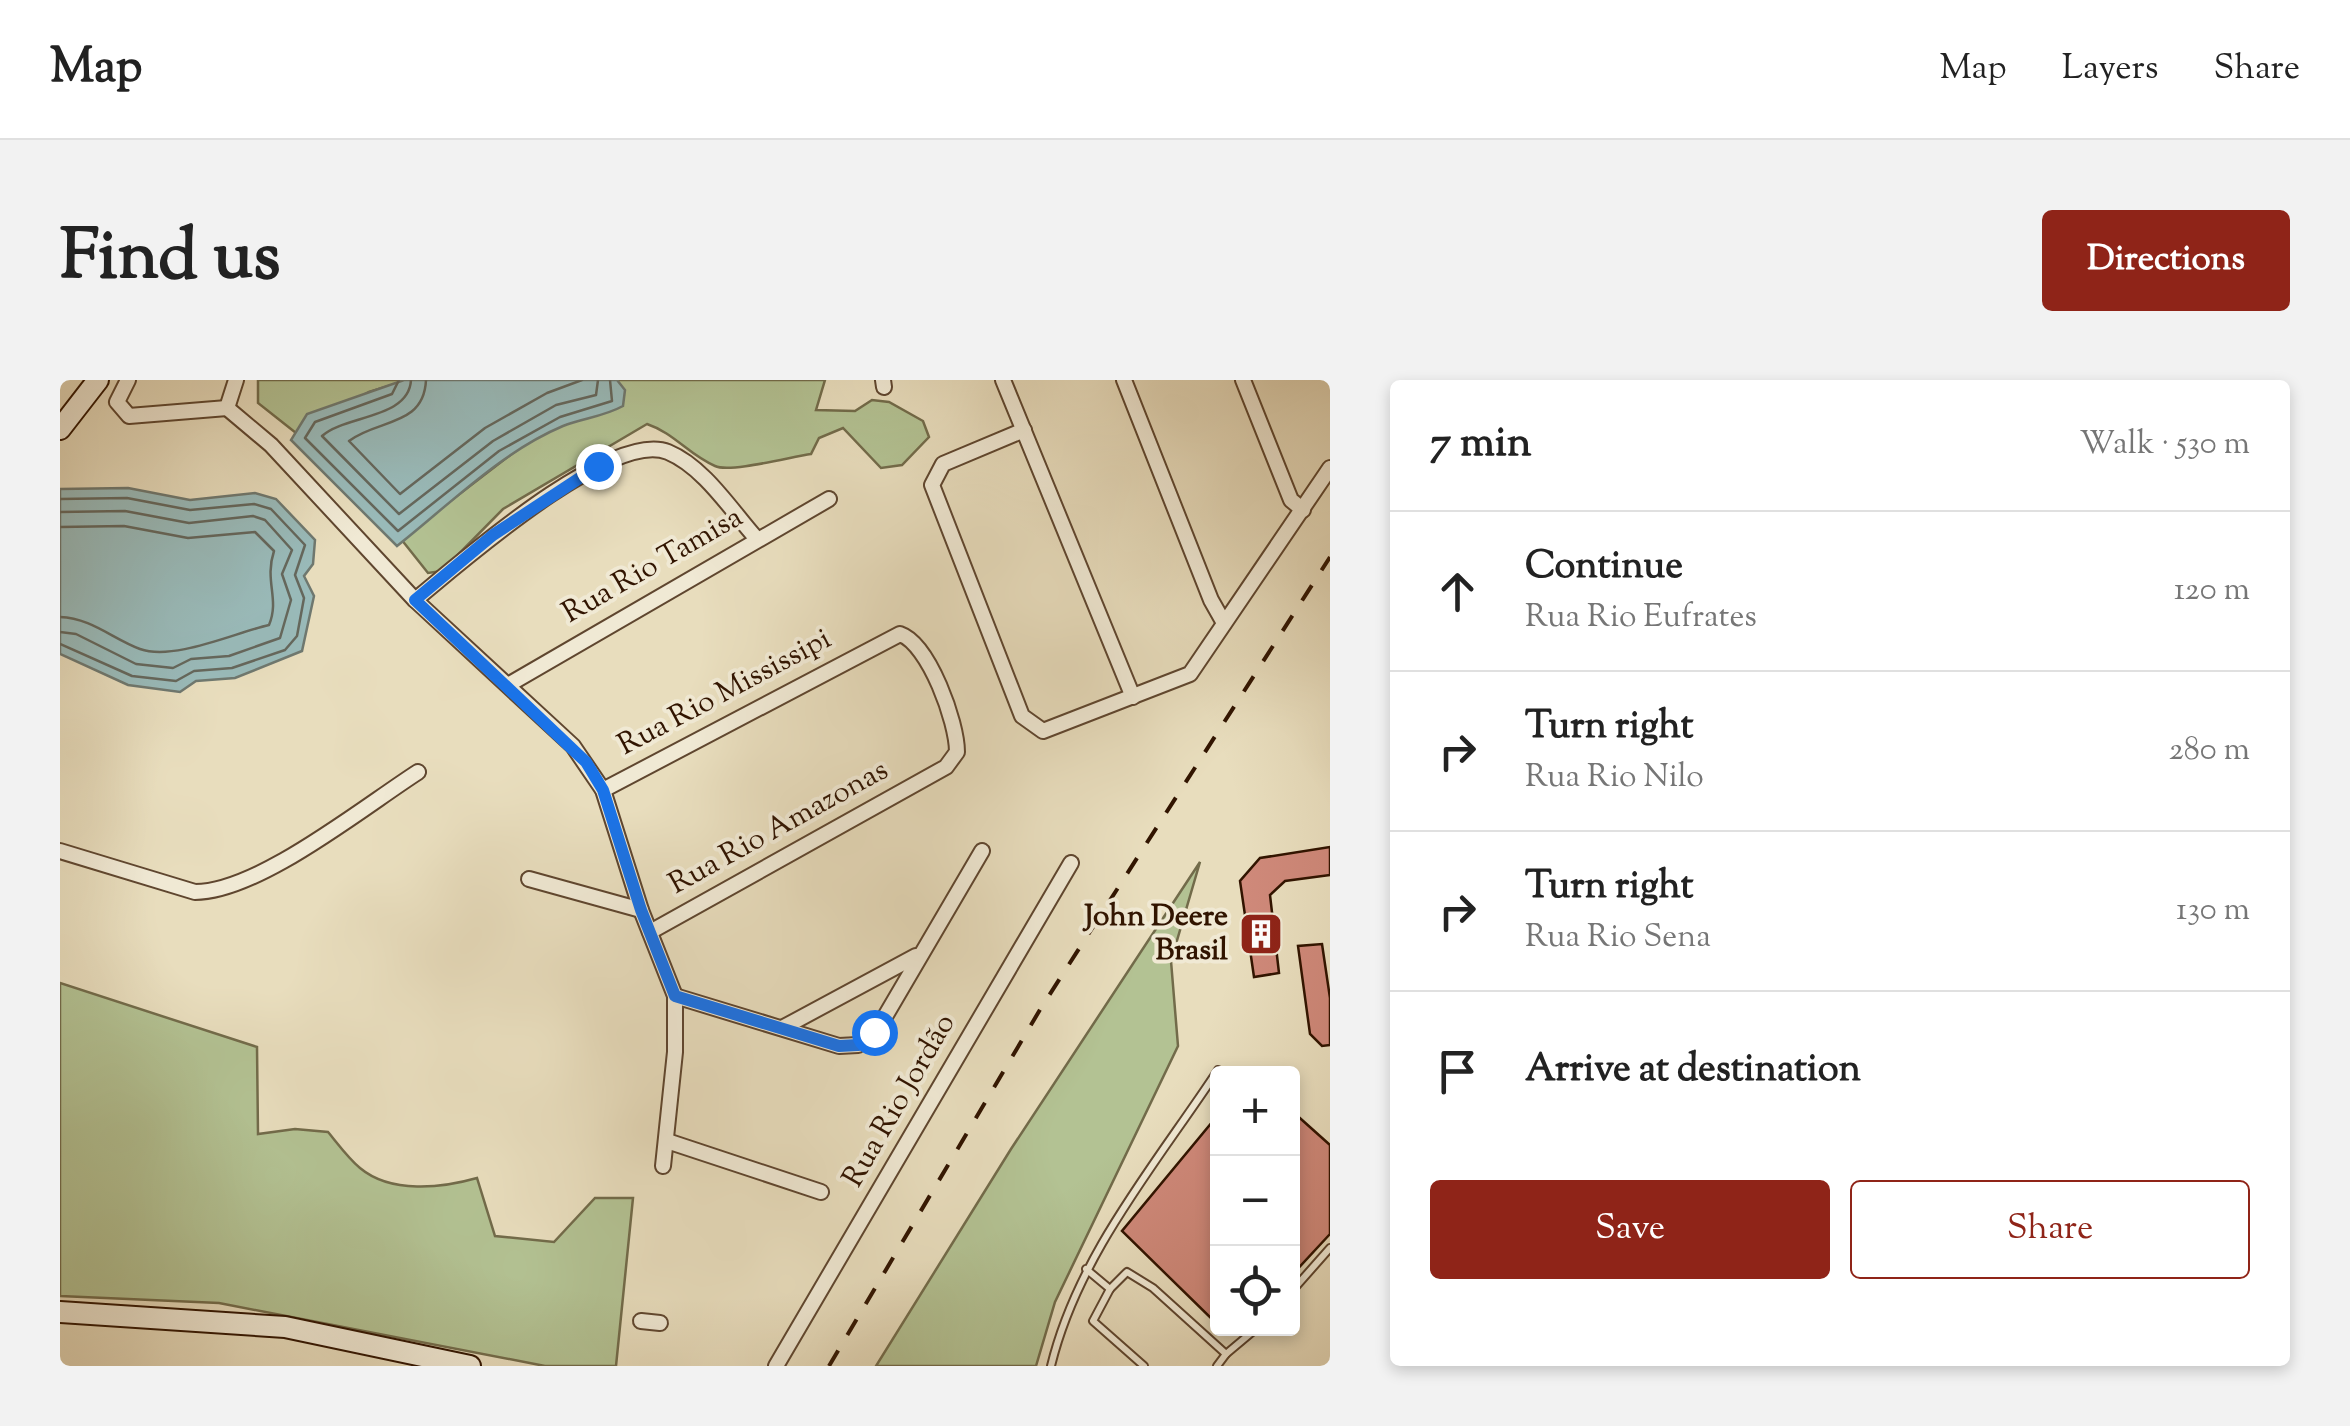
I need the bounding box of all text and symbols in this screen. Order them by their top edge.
text: Map [50,35,142,104]
text: Map [1939,44,2007,95]
text: Layers [2062,44,2159,95]
text: Share [2214,44,2300,95]
text: Find us [60,210,281,310]
button: Directions [2042,210,2290,311]
text: 7 min [1430,415,1531,475]
text: Walk · 530 m [2079,422,2250,468]
route end [576,444,622,490]
street label: Rua Rio Tamisa [555,497,751,635]
text: Continue [1525,541,1683,595]
icon: ahead [1430,564,1485,619]
text: 120 m [2174,568,2250,614]
text: Rua Rio Eufrates [1525,595,1757,641]
street label: Rua Rio Mississipi [611,619,839,767]
text: Turn right [1525,701,1693,755]
icon: right [1430,724,1485,779]
text: 280 m [2169,728,2250,774]
street label: Rua Rio Amazonas [661,750,897,906]
text: Rua Rio Nilo [1525,755,1704,801]
text: Turn right [1525,861,1693,915]
icon: right [1430,884,1485,939]
text: 130 m [2176,888,2250,934]
place label: John Deere Brasil [1082,896,1229,973]
building icon: John Deere Brasil [1238,911,1284,957]
text: Rua Rio Sena [1525,915,1711,961]
street label: Rua Rio Jordão [833,1006,967,1196]
route start [852,1010,898,1056]
icon: arrive [1430,1044,1485,1099]
text: Arrive at destination [1525,1044,1861,1098]
map controls [1210,1066,1300,1336]
button: + [1210,1066,1300,1156]
button: − [1210,1156,1300,1246]
button: Save [1430,1180,1830,1279]
button: Share [1850,1180,2250,1279]
button: locate [1210,1246,1300,1336]

